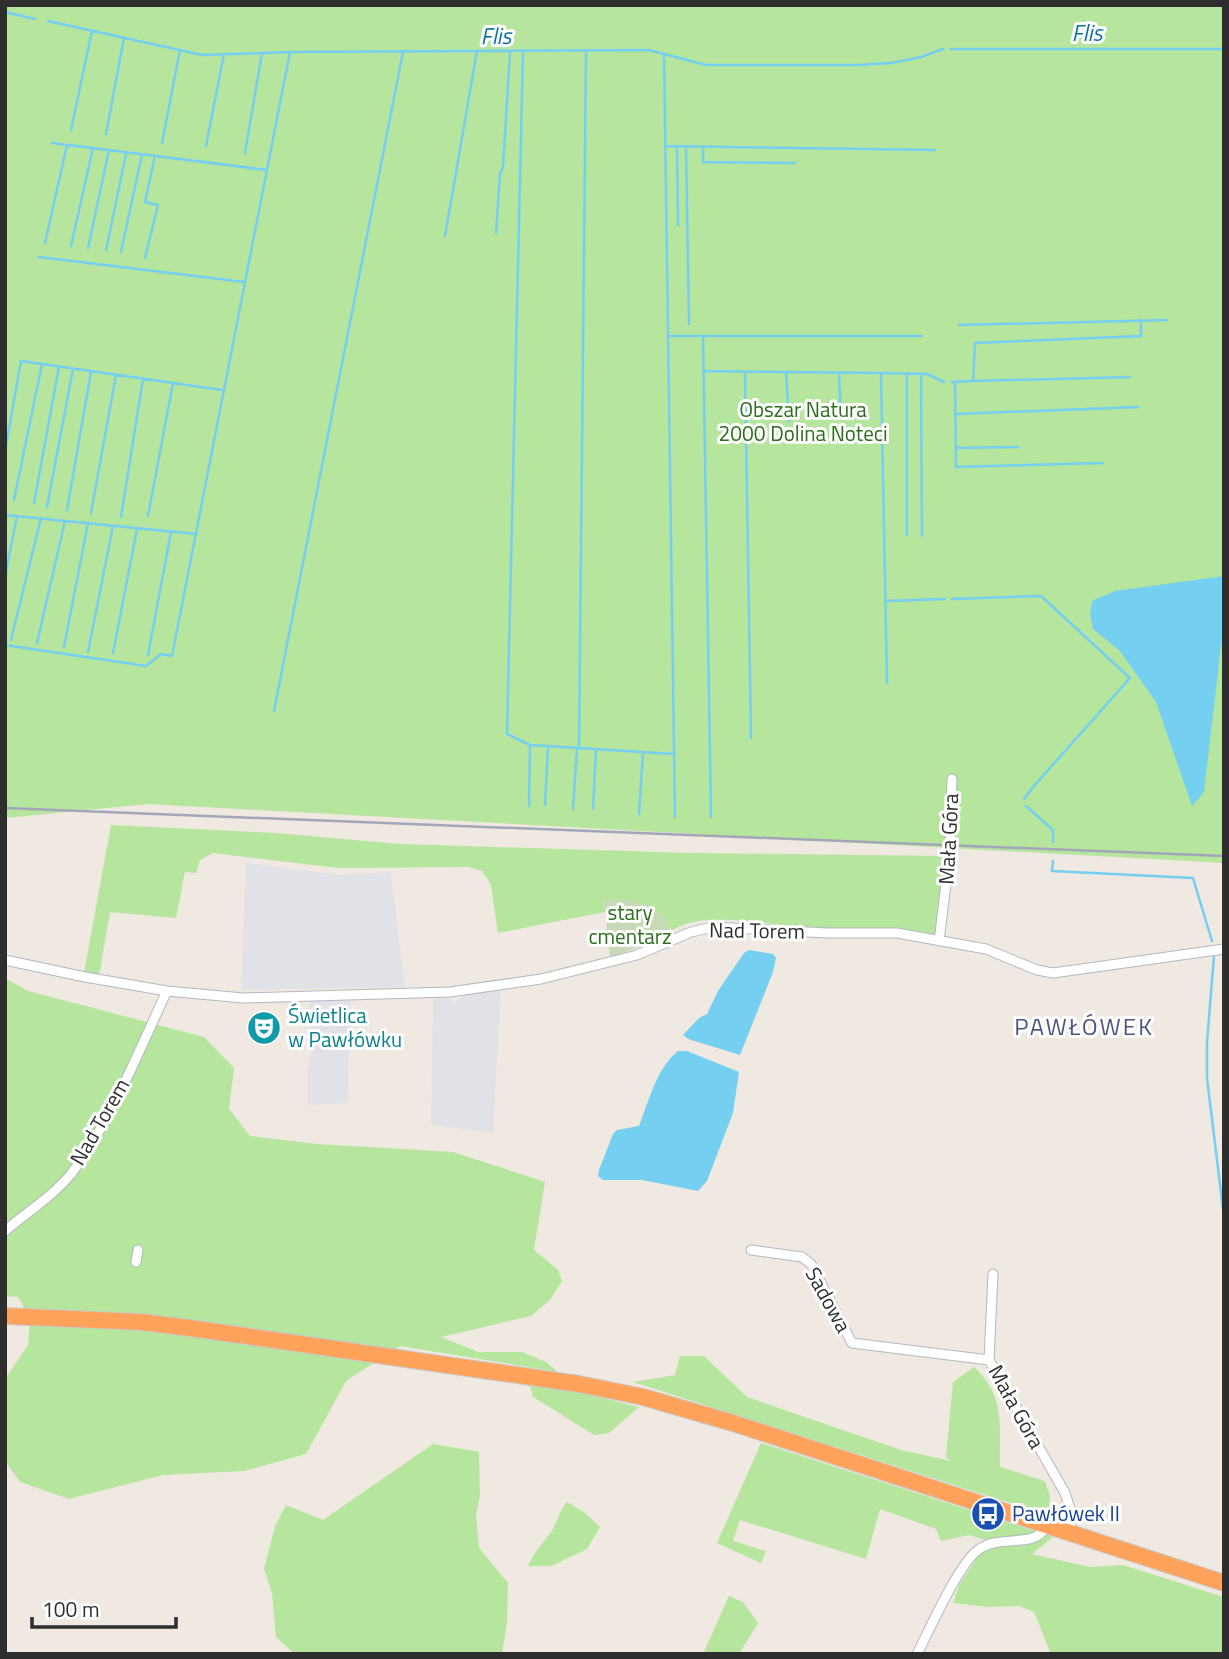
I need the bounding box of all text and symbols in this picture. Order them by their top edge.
water label: Flis [1072,15,1104,50]
water label: Flis [480,18,514,53]
park label: Obszar Natura 2000 Dolina Noteci [719,393,888,449]
street label: Mała Góra [930,792,966,886]
park label: stary cmentarz [588,896,672,952]
street label: Nad Torem [709,913,805,947]
place label: Świetlica w Pawłówku [288,999,402,1055]
district label: PAWŁÓWEK [1014,1008,1154,1044]
theatre icon: Świetlica w Pawłówku [245,1009,283,1047]
street label: Nad Torem [61,1072,137,1171]
street label: Sadowa [798,1261,860,1338]
street label: Mała Góra [981,1359,1053,1455]
bus stop icon: Pawłówek II [969,1495,1007,1533]
place label: Pawłówek II [1012,1497,1120,1529]
scale bar [32,1586,175,1630]
text: 100 m [42,1593,99,1625]

